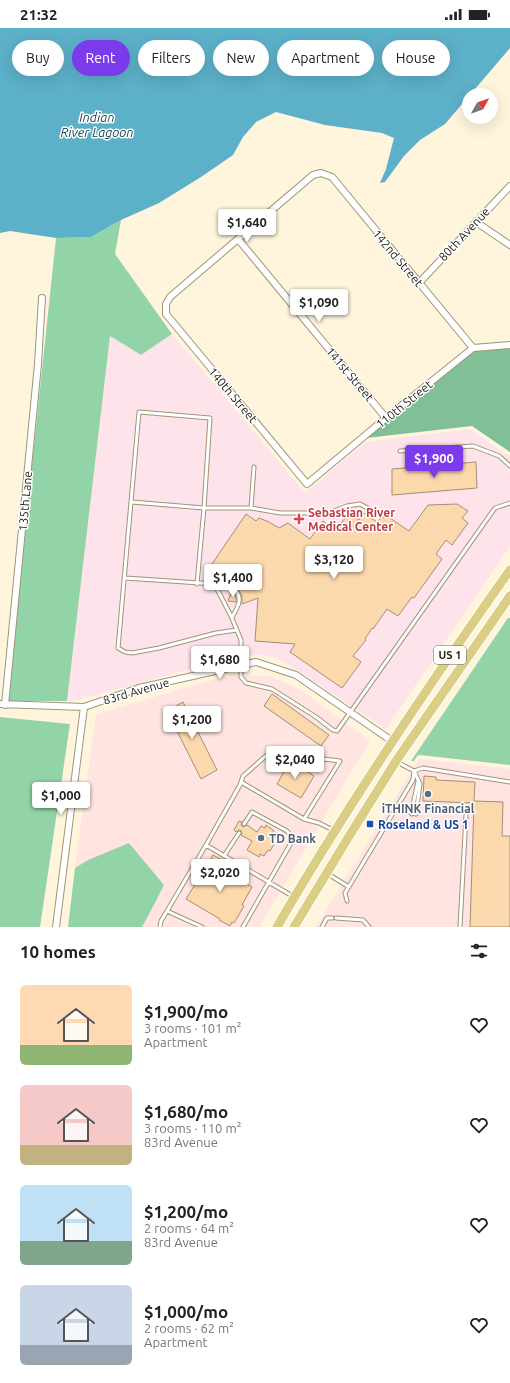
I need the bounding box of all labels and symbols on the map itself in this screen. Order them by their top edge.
north arrow [462,88,498,124]
water label: Indian River Lagoon [60,110,134,139]
street label: 80th Avenue [436,205,492,263]
pin: $1,640 [214,209,280,243]
street label: 142nd Street [370,227,426,289]
pin: $1,090 [286,289,352,323]
street label: 141st Street [324,344,377,404]
street label: 140th Street [206,365,260,425]
street label: 110th Street [373,377,435,430]
pin: $1,900 [401,445,467,479]
street label: 135th Lane [16,470,34,532]
place label: Sebastian River Medical Center [308,506,395,533]
marker: Sebastian River Medical Center [293,513,305,525]
pin: $3,120 [301,546,367,580]
pin: $1,400 [200,564,266,598]
pin: $1,680 [187,646,253,680]
road number: US 1 [434,646,466,664]
street label: 83rd Avenue [101,675,171,707]
pin: $1,200 [159,706,225,740]
pin: $2,040 [262,746,328,780]
pin: $1,000 [28,782,94,816]
marker: iTHINK Financial [423,789,433,799]
place label: iTHINK Financial [382,802,475,815]
place label: Roseland & US 1 [378,818,469,831]
marker: Roseland & US 1 [365,819,375,829]
place label: TD Bank [269,832,316,845]
marker: TD Bank [256,833,266,843]
pin: $2,020 [187,859,253,893]

